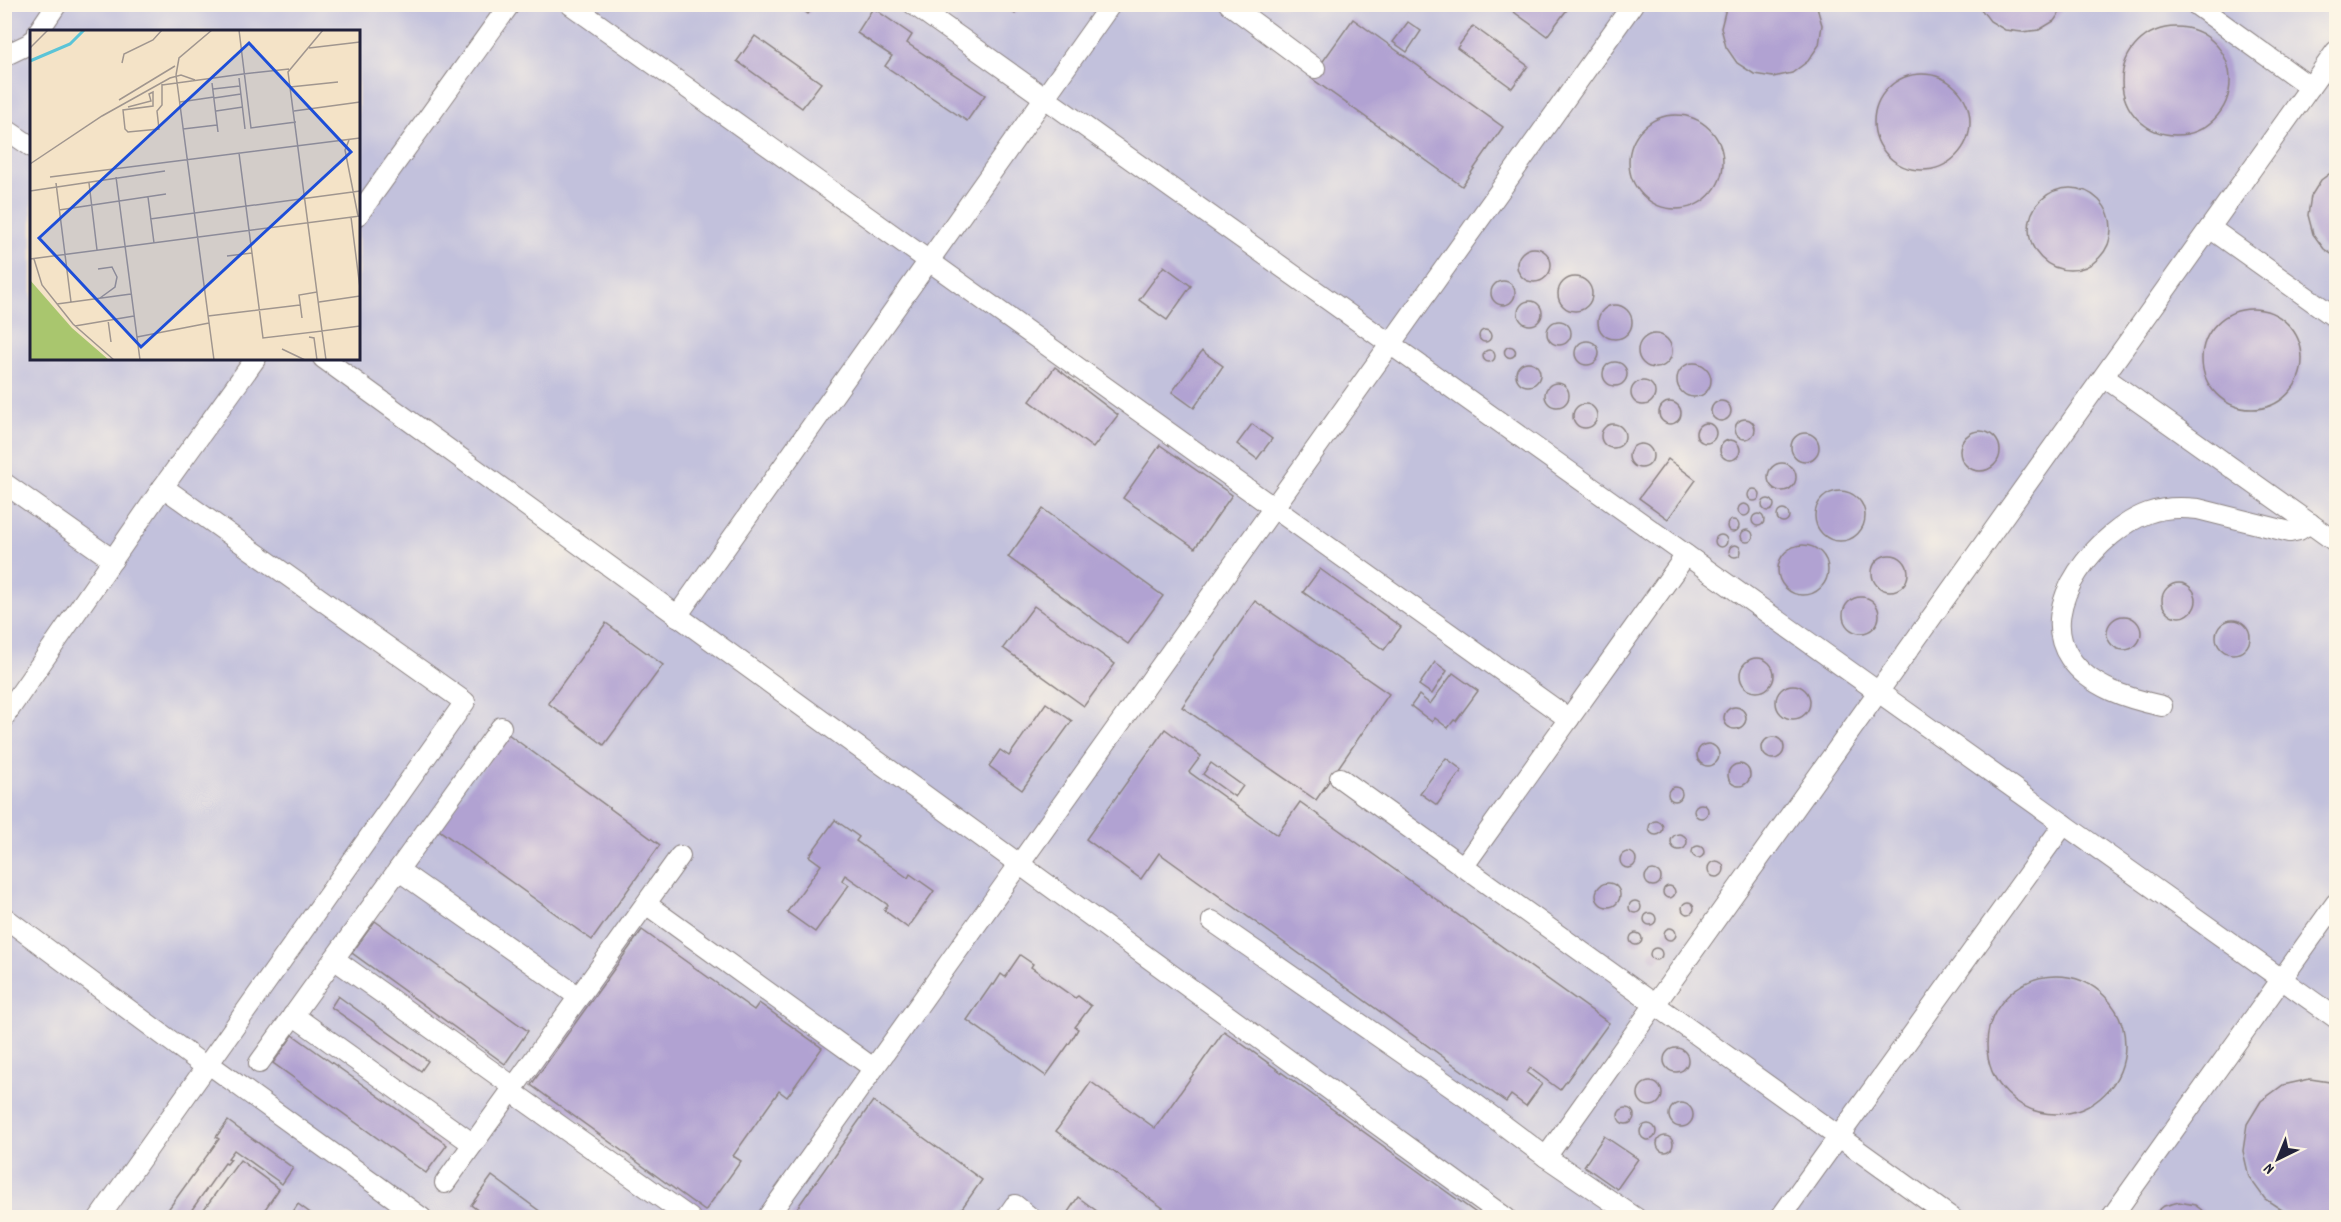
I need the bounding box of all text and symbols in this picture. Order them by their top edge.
inset map [30,30,360,360]
north arrow [2248,1129,2308,1189]
text: N [2259,1157,2280,1179]

